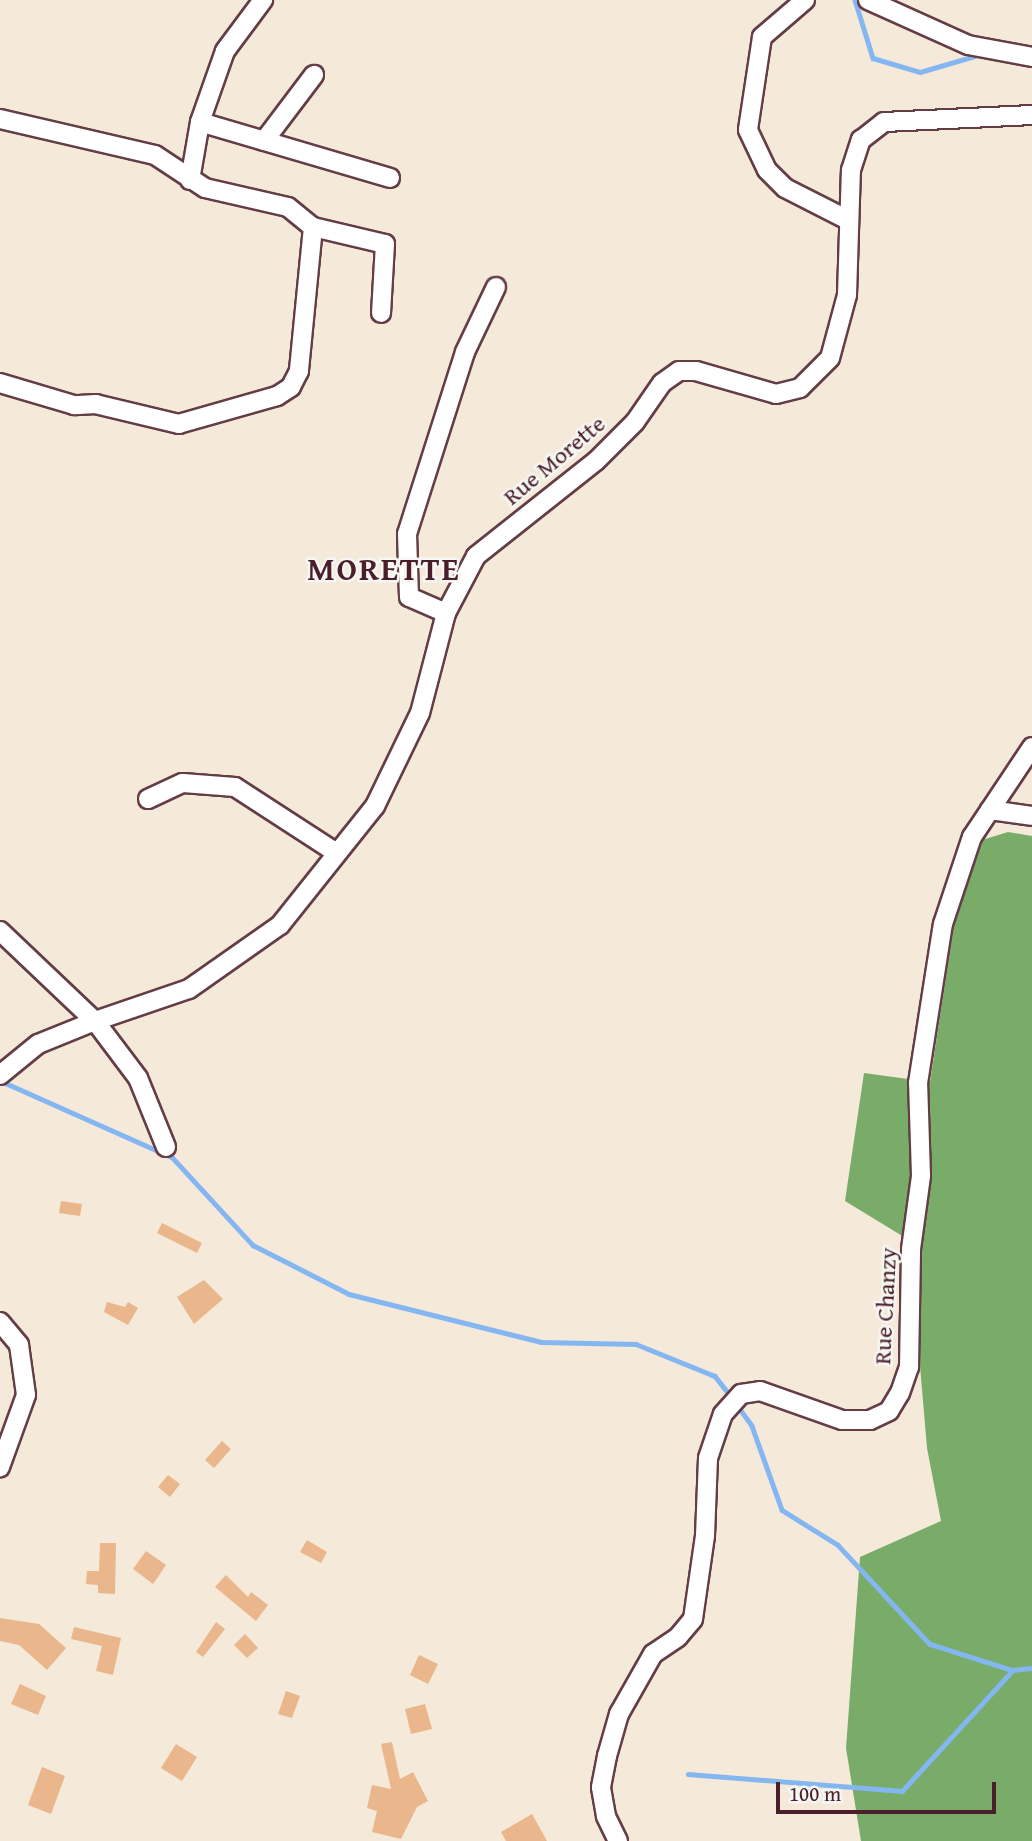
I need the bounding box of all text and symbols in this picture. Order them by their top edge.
street label: Rue Morette [497,409,611,511]
district label: MORETTE [308,550,460,588]
street label: Rue Chanzy [868,1247,902,1365]
scale bar [780,1768,1000,1812]
text: 100 m [789,1778,841,1809]

